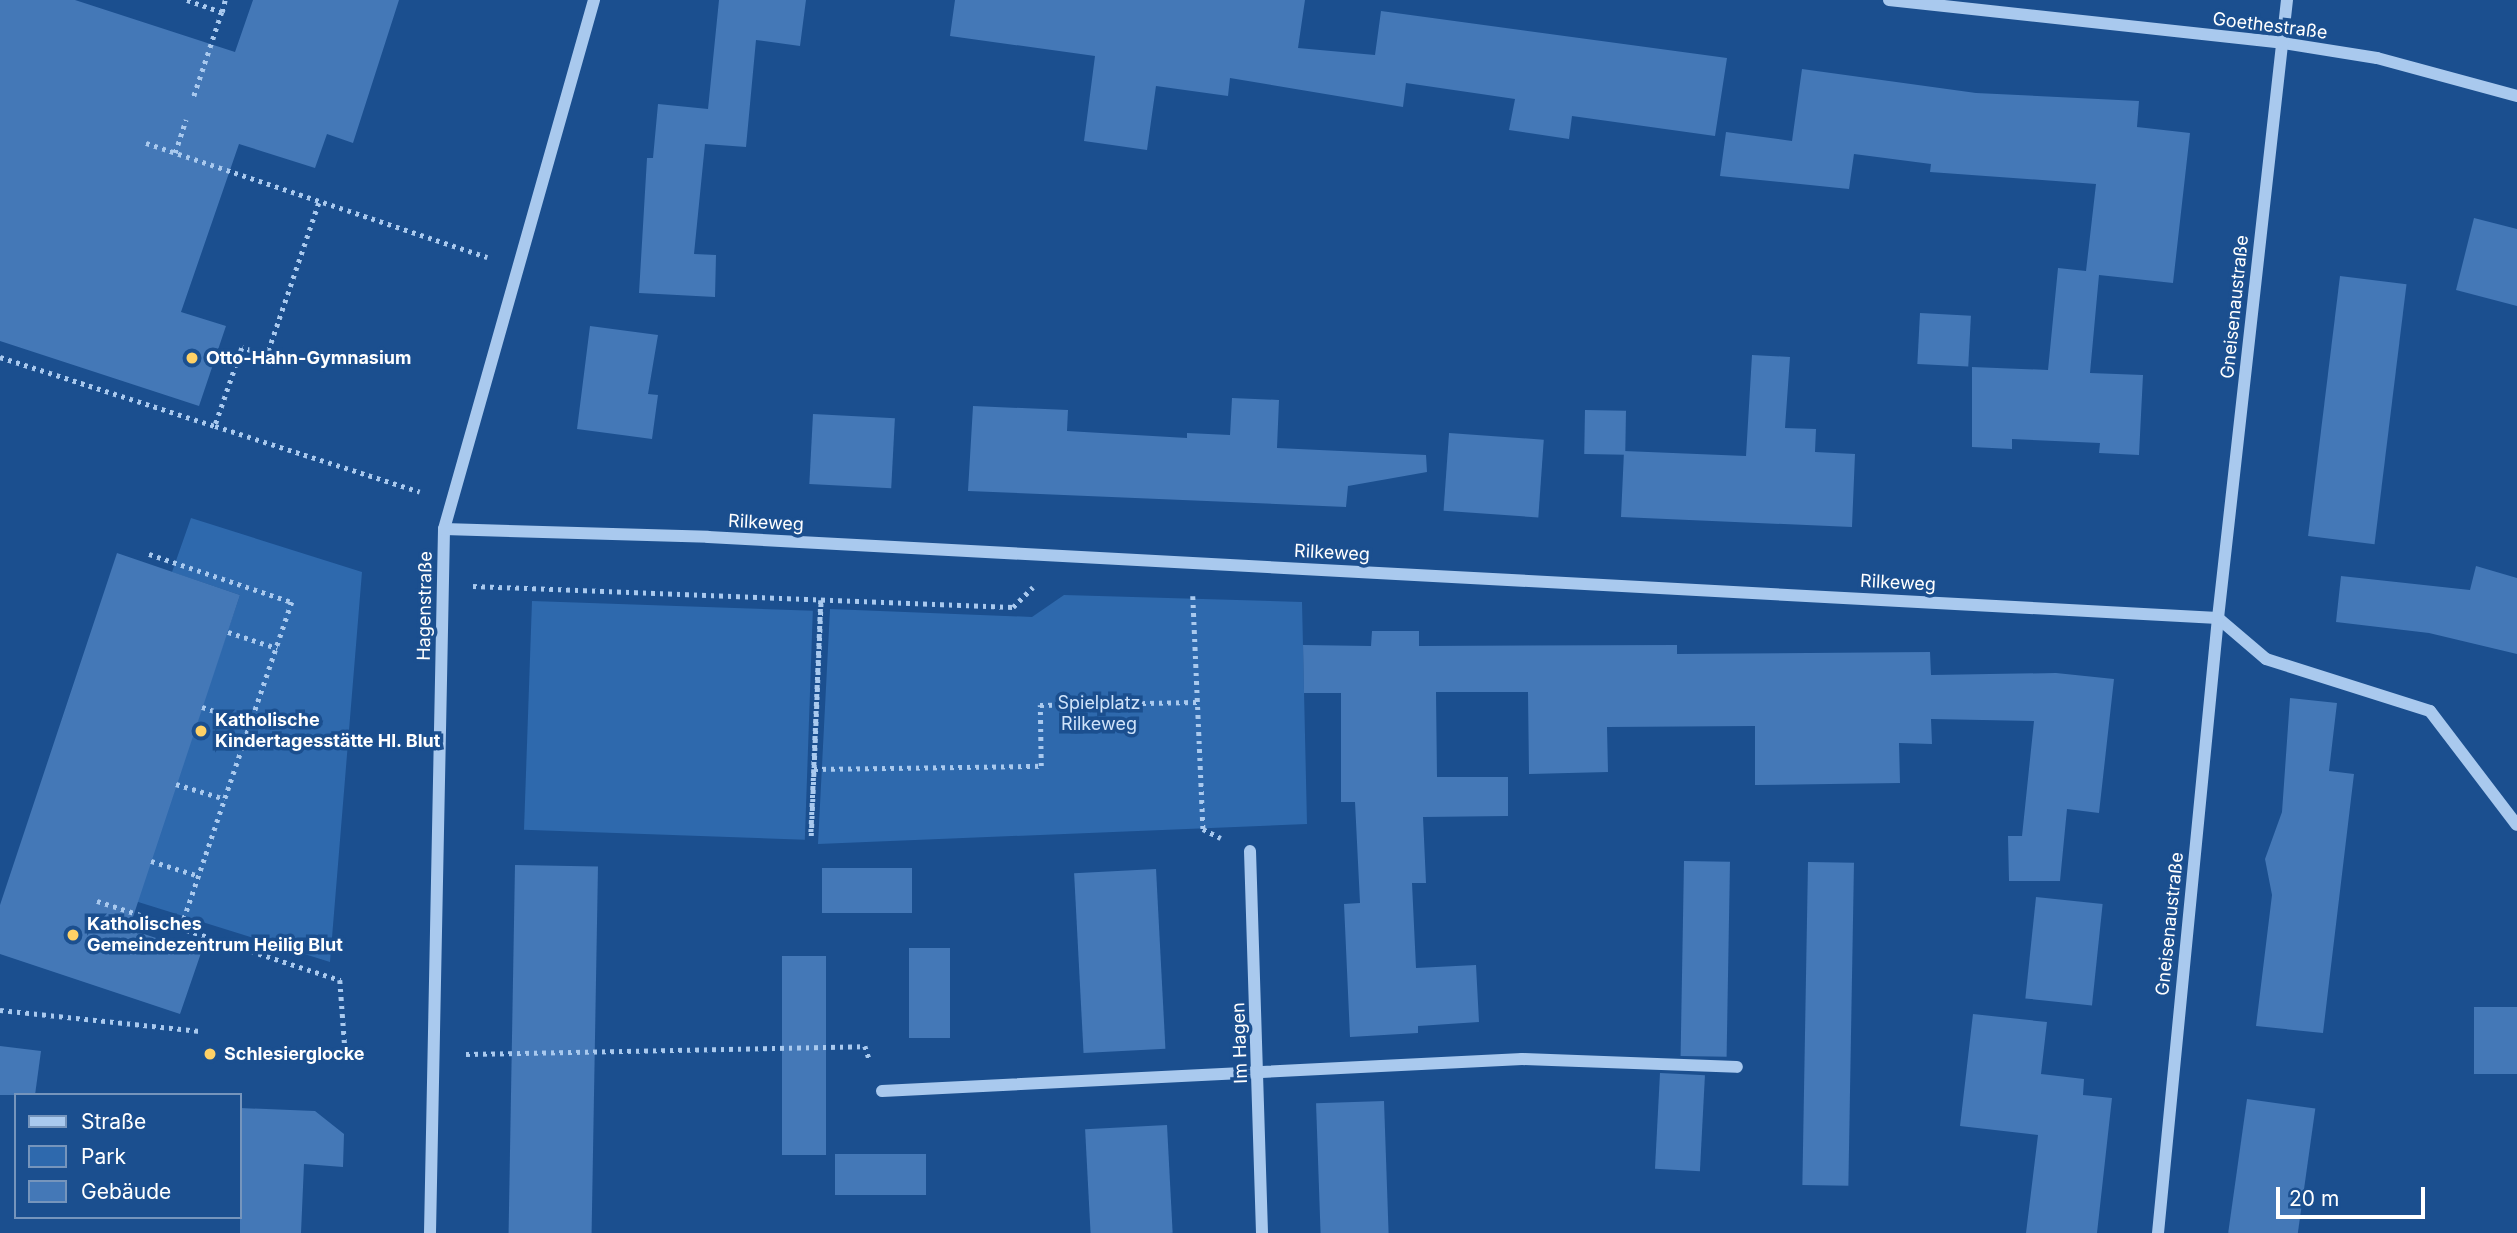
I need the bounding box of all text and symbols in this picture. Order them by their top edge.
street label: Goethestraße [2211,8,2329,44]
street label: Gneisenaustraße [2217,234,2253,380]
place label: Otto-Hahn-Gymnasium [206,347,411,369]
marker: Otto-Hahn-Gymnasium [184,350,200,366]
street label: Rilkeweg [728,510,804,536]
street label: Rilkeweg [1294,540,1370,566]
street label: Hagenstraße [413,551,437,661]
street label: Rilkeweg [1860,570,1936,596]
park label: Spielplatz Rilkeweg [1057,693,1141,736]
place label: Katholische Kindertagesstätte Hl. Blut [215,710,441,752]
marker: Katholische Kindertagesstätte Hl. Blut [193,723,209,739]
street label: Gneisenaustraße [2152,851,2188,997]
place label: Katholisches Gemeindezentrum Heilig Blut [87,914,343,956]
marker: Katholisches Gemeindezentrum Heilig Blut [65,927,81,943]
street label: Im Hagen [1228,1002,1252,1084]
place label: Schlesierglocke [224,1043,364,1065]
marker: Schlesierglocke [202,1046,218,1062]
legend [14,1093,242,1219]
text: Straße [81,1109,146,1134]
text: Park [81,1144,126,1169]
scale bar [2279,1174,2428,1218]
text: Gebäude [81,1179,171,1204]
text: 20 m [2289,1186,2339,1211]

